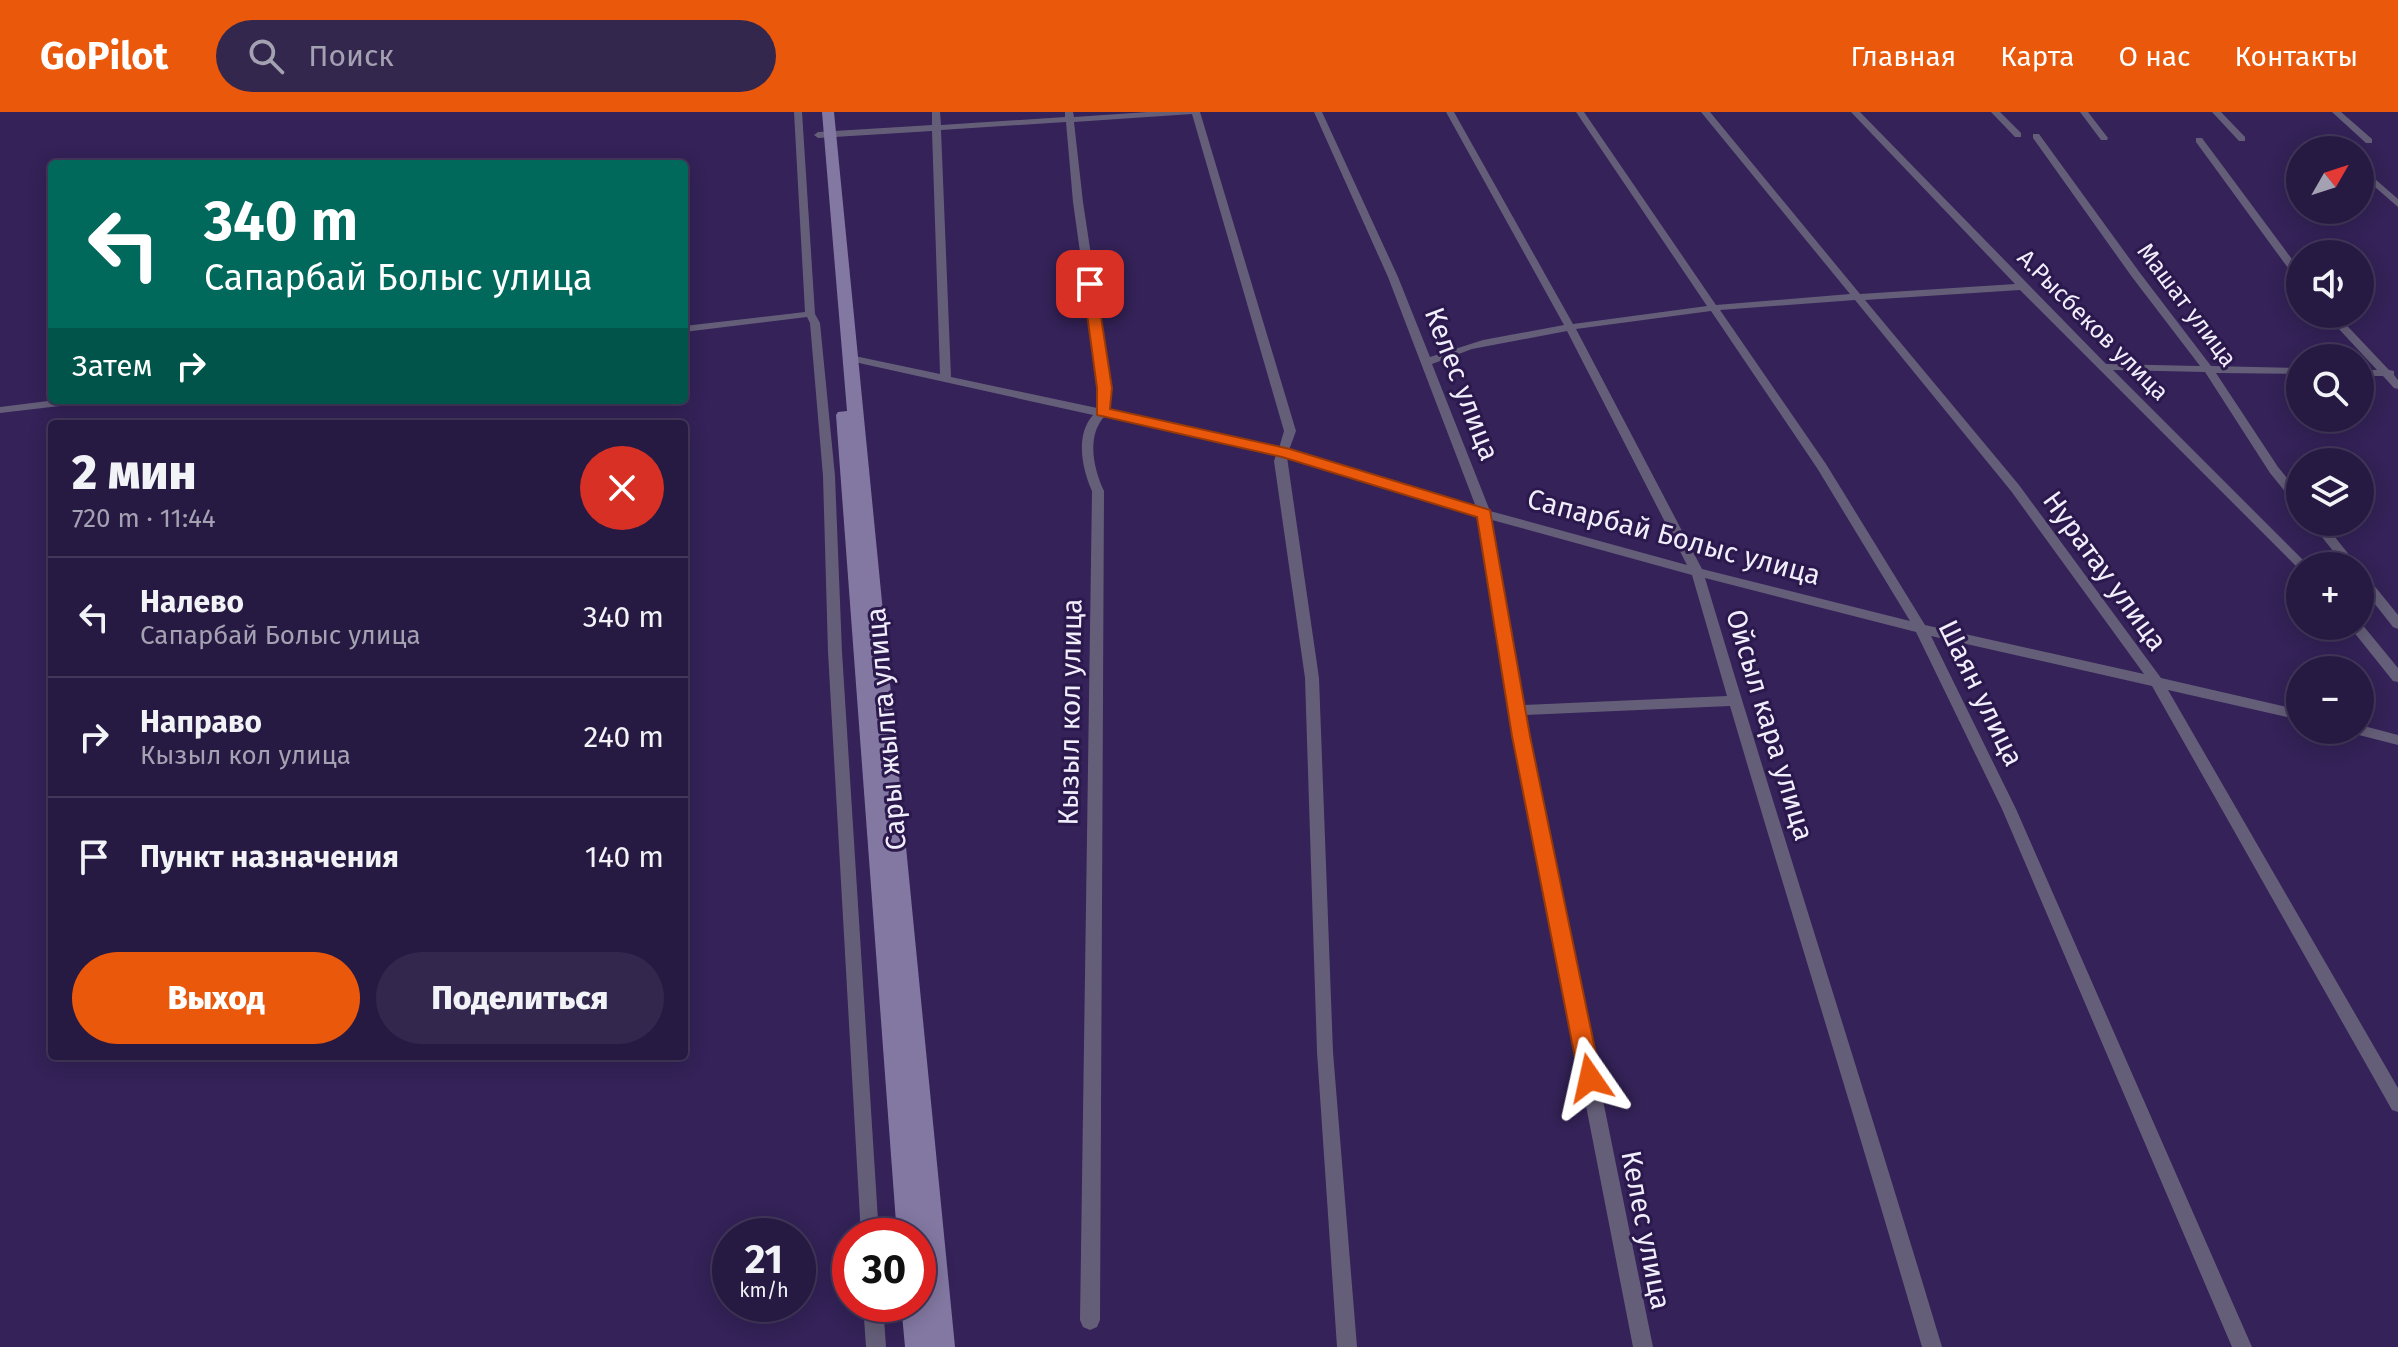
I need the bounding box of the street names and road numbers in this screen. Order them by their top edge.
street label: Машат улица [2131,238,2243,372]
street label: А.Рысбеков улица [2012,244,2174,406]
street label: Келес улица [1418,303,1506,465]
street label: Сапарбай Болыс улица [1524,482,1824,592]
street label: Нуратау улица [2036,485,2174,657]
street label: Кызыл кол улица [1052,598,1088,826]
street label: Ойсыл кара улица [1719,605,1821,845]
street label: Сары жылга улица [859,606,913,852]
street label: Шаян улица [1931,614,2031,772]
street label: Келес улица [1614,1148,1678,1312]

